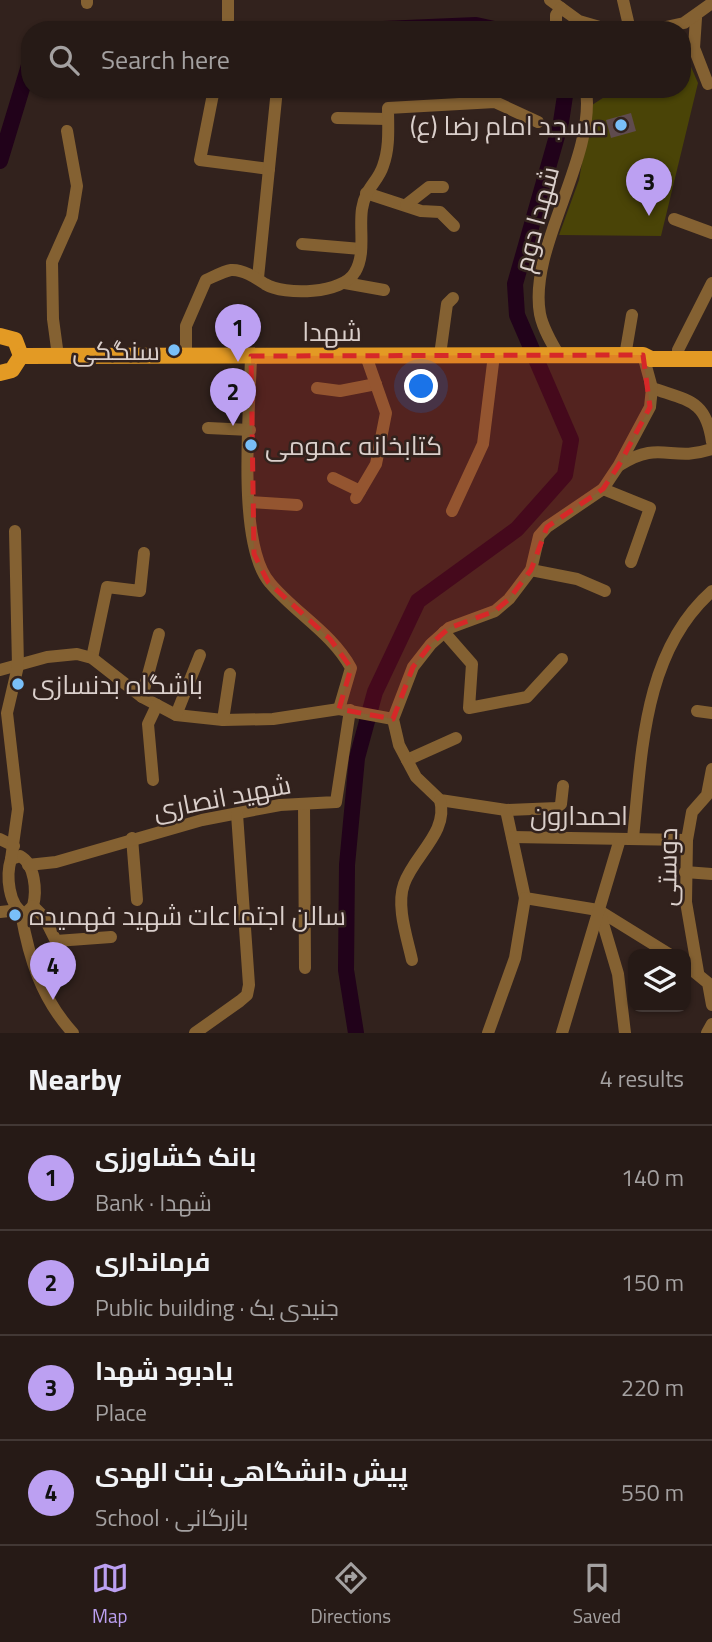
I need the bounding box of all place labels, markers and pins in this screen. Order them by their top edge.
place label: مسجد امام رضا (ع) [410,106,607,145]
marker: مسجد امام رضا (ع) [613,117,629,133]
pin: 3 [626,158,672,216]
pin: 1 [215,304,261,362]
place label: سنگکى [72,331,160,370]
marker: سنگکى [166,342,182,358]
pin: 2 [210,368,256,426]
place label: کتابخانه عمومى [265,426,442,465]
marker: کتابخانه عمومى [243,437,259,453]
place label: باشگاه بدنسازى [32,665,203,704]
marker: باشگاه بدنسازى [10,676,26,692]
place label: سالن اجتماعات شهید فهمیده [29,896,346,935]
marker: سالن اجتماعات شهید فهمیده [7,907,23,923]
pin: 4 [30,942,76,1000]

